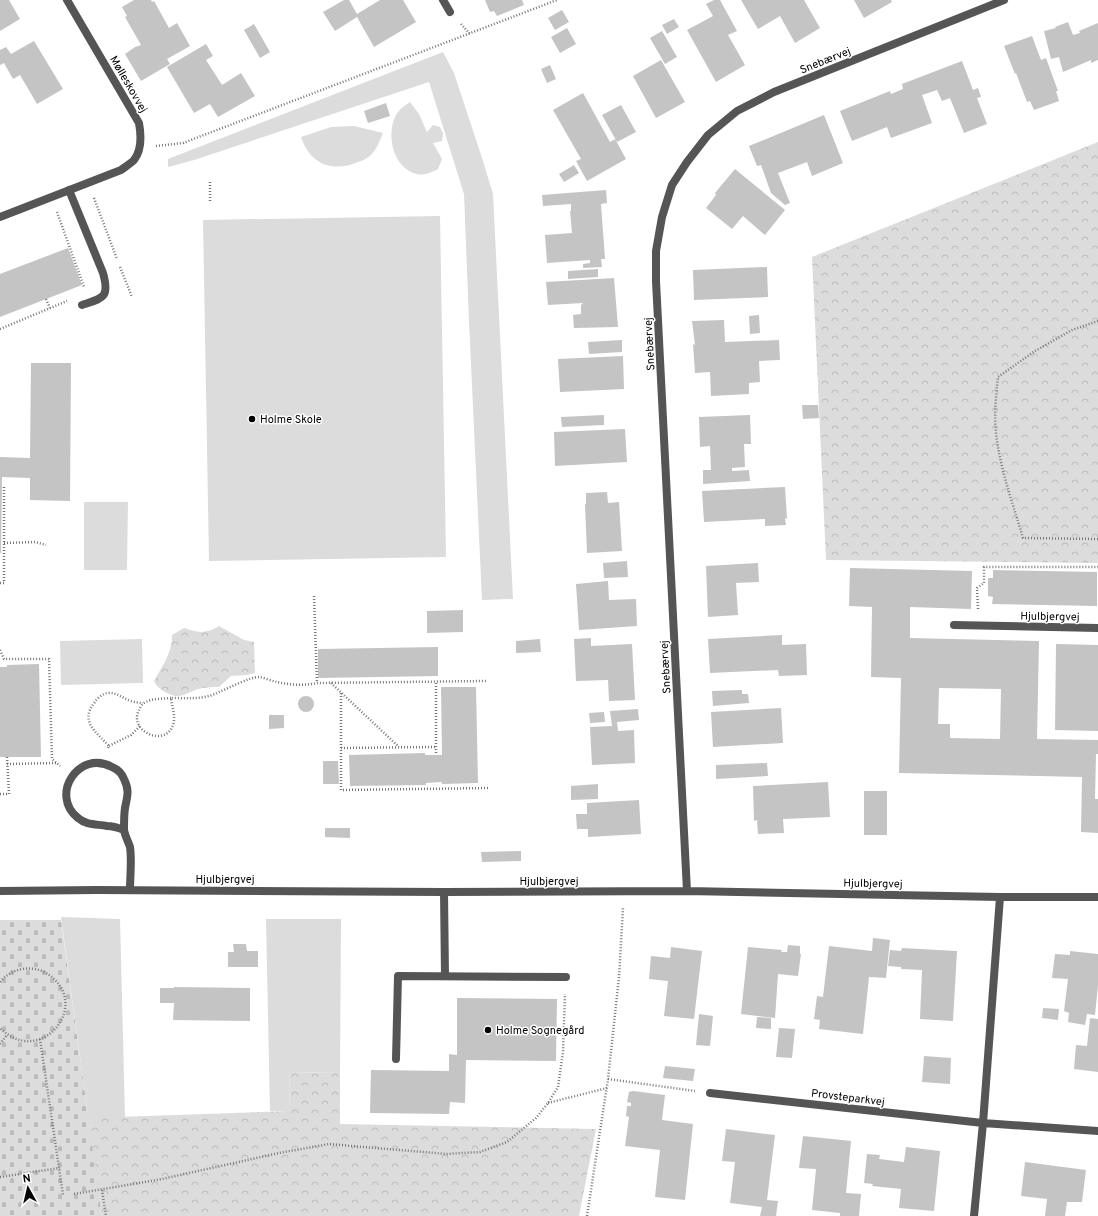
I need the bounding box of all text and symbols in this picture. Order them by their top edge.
street label: Snebærvej [798,44,853,77]
street label: Mølleskovvej [106,53,150,116]
street label: Snebærvej [642,317,658,371]
place label: Holme Skole [260,413,322,427]
marker: Holme Skole [247,414,257,424]
street label: Hjulbjergvej [1020,609,1080,625]
street label: Snebærvej [658,640,674,694]
street label: Hjulbjergvej [195,873,255,887]
street label: Hjulbjergvej [519,875,579,889]
street label: Hjulbjergvej [843,876,903,892]
place label: Holme Sognegård [496,1024,584,1038]
marker: Holme Sognegård [483,1025,493,1035]
street label: Provsteparkvej [810,1087,885,1109]
north arrow [8,1168,48,1208]
text: N [22,1172,32,1187]

